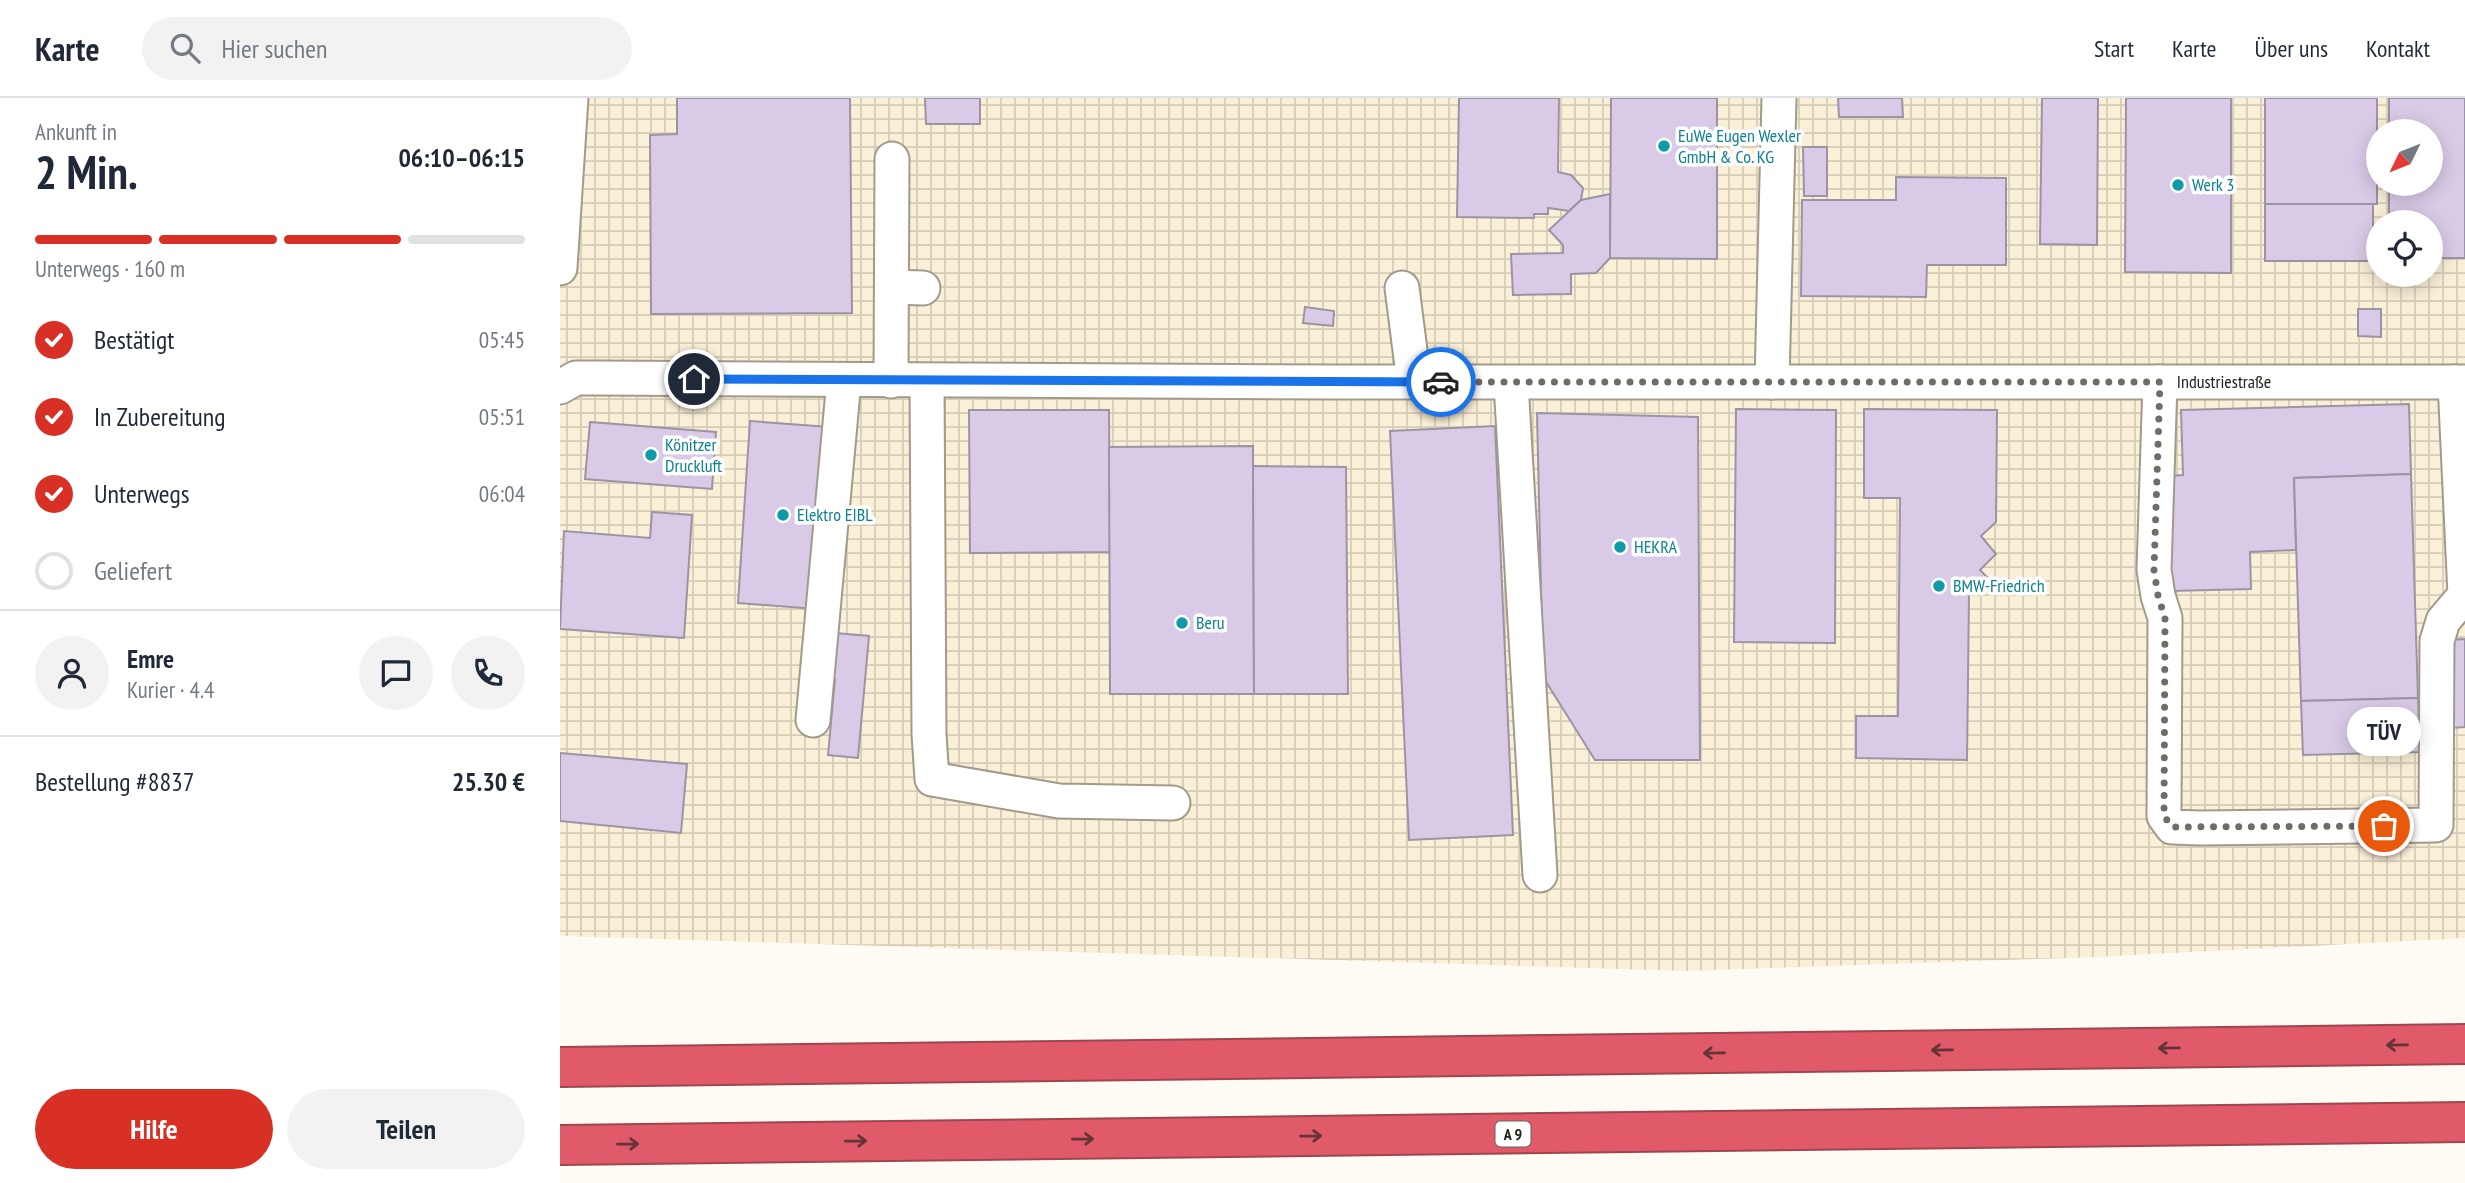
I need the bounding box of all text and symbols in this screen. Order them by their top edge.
search box [142,17,632,80]
text: Karte [35,27,100,70]
icon: search [166,29,204,67]
text: Hier suchen [222,32,327,65]
text: Start [2094,33,2134,64]
text: Karte [2172,33,2217,64]
text: Über uns [2255,33,2328,64]
text: Kontakt [2366,33,2430,64]
text: Ankunft in [35,117,117,146]
north arrow [2366,119,2443,196]
map controls [2366,119,2443,287]
place label: EuWe Eugen Wexler GmbH & Co. KG [1678,124,1801,168]
marker: EuWe Eugen Wexler GmbH & Co. KG [1656,138,1672,154]
text: 06:10–06:15 [398,141,525,174]
text: 2 Min. [35,142,138,202]
place label: Werk 3 [2192,173,2234,196]
marker: Werk 3 [2170,177,2186,193]
button: locate [2366,210,2443,287]
text: Unterwegs · 160 m [35,254,185,283]
icon: check [35,321,73,359]
text: Bestätigt [94,323,175,356]
text: 05:45 [479,325,525,354]
courier [1406,347,1476,417]
pin [664,349,724,409]
icon: home [675,360,713,398]
icon: car [1422,363,1460,401]
street label: Industriestraße [2177,370,2271,393]
icon: check [35,398,73,436]
text: In Zubereitung [94,400,225,433]
text: 05:51 [479,402,525,431]
place label: Könitzer Druckluft [665,433,722,477]
marker: Könitzer Druckluft [643,447,659,463]
icon: check [35,475,73,513]
text: Unterwegs [94,477,189,510]
text: 06:04 [479,479,525,508]
place label: Elektro EIBL [797,503,873,526]
marker: Elektro EIBL [775,507,791,523]
place label: HEKRA [1634,535,1677,558]
marker: HEKRA [1612,539,1628,555]
text: Geliefert [94,554,172,587]
place label: BMW-Friedrich [1953,574,2045,597]
marker: BMW-Friedrich [1931,578,1947,594]
place label: Beru [1196,611,1225,634]
marker: Beru [1174,615,1190,631]
button: person [35,636,109,710]
button: chat [359,636,433,710]
button: phone [451,636,525,710]
text: Emre [127,642,174,675]
text: Kurier · 4.4 [127,675,214,704]
callout: TÜV [2347,707,2421,756]
text: TÜV [2367,717,2401,746]
text: Bestellung #8837 [35,765,195,798]
text: 25.30 € [452,765,525,798]
pin [2354,796,2414,856]
icon: bag [2365,807,2403,845]
one-way arrow [2386,1038,2409,1052]
one-way arrow [2158,1041,2181,1054]
one-way arrow [1931,1044,1954,1057]
one-way arrow [1703,1046,1726,1060]
button: Hilfe [35,1089,273,1169]
button: Teilen [287,1089,525,1169]
road number: A 9 [1496,1122,1530,1146]
one-way arrow [1299,1129,1322,1143]
one-way arrow [1071,1132,1094,1146]
one-way arrow [844,1135,867,1148]
one-way arrow [616,1137,639,1151]

